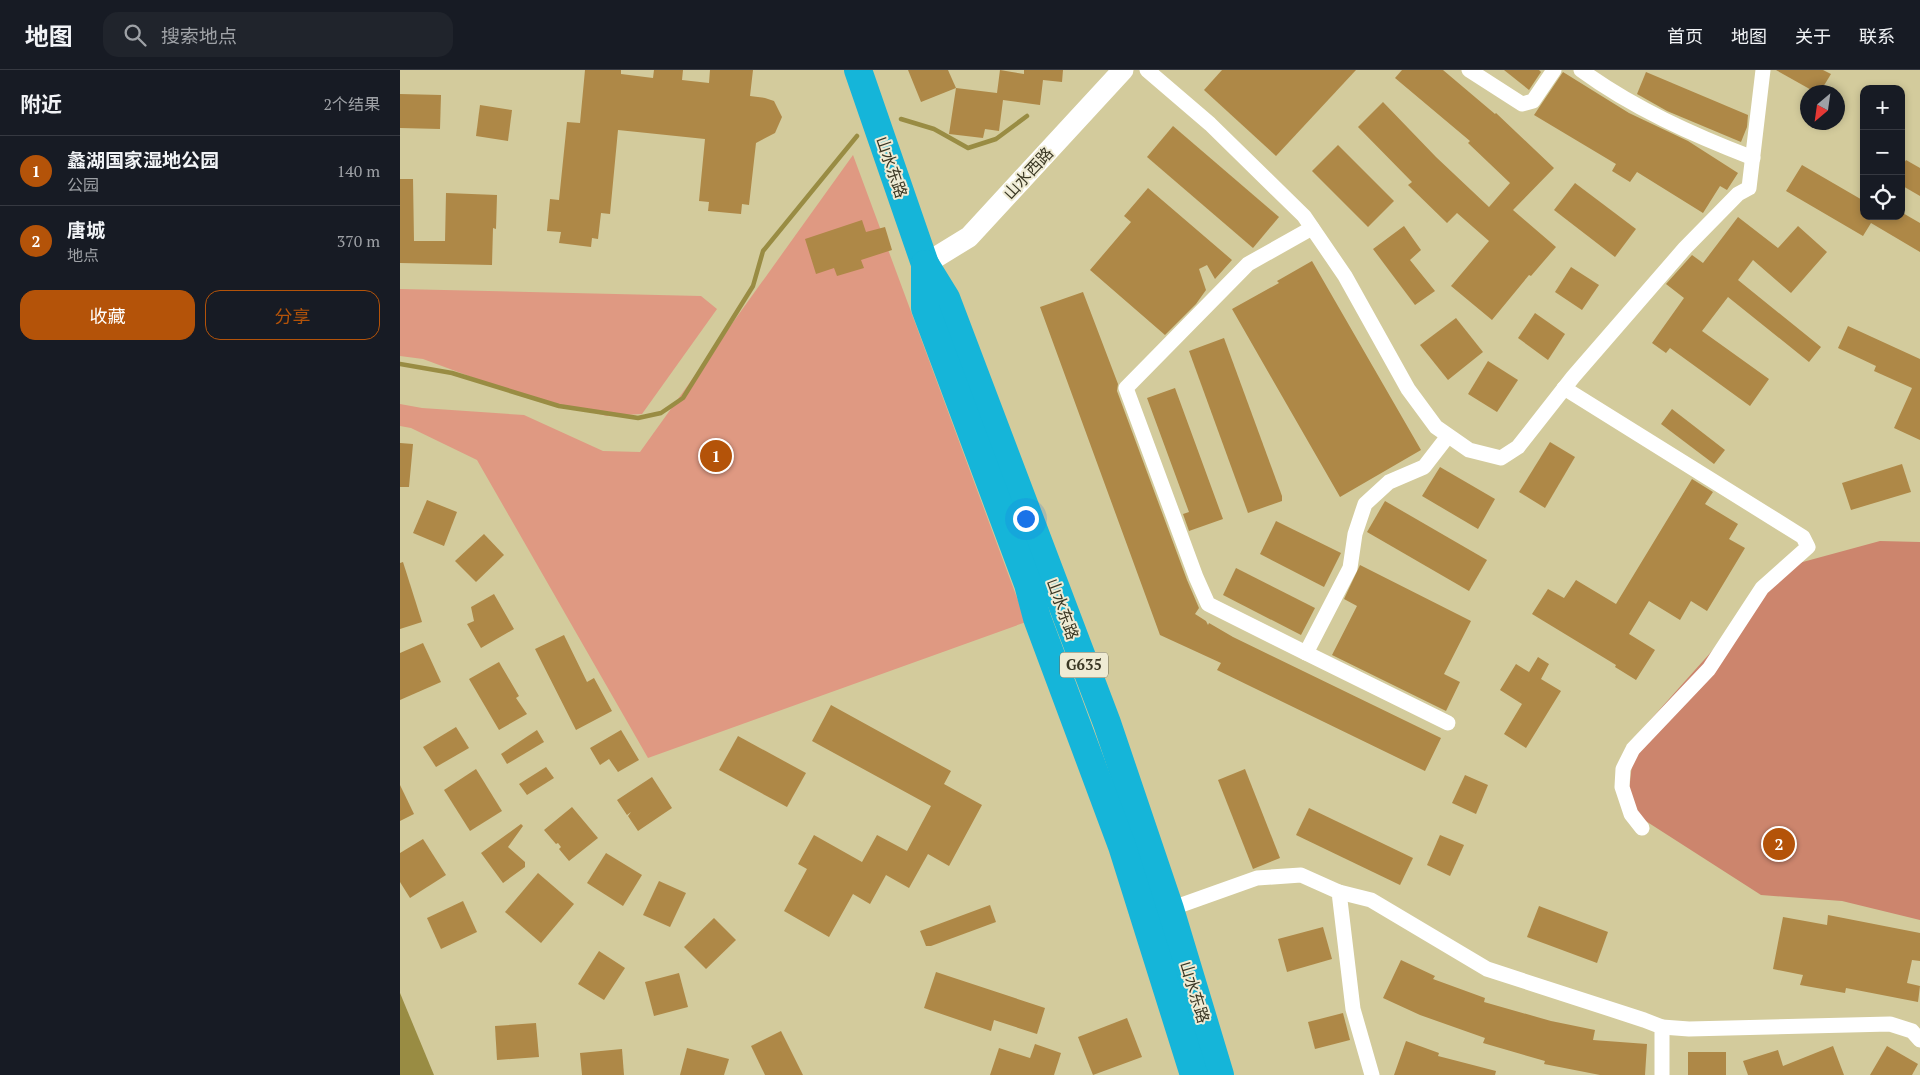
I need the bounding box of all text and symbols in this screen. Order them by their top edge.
search box [103,12,453,57]
text: 地图 [25,20,73,52]
icon: search [121,21,149,49]
text: 搜索地点 [161,23,237,48]
text: 首页 [1667,24,1703,48]
text: 地图 [1731,24,1767,48]
text: 关于 [1795,24,1831,48]
text: 联系 [1859,24,1895,48]
north arrow [1800,85,1845,130]
map controls [1860,85,1905,220]
button: + [1860,85,1905,130]
text: 附近 [20,90,62,118]
text: 2个结果 [323,93,380,115]
button: − [1860,130,1905,175]
street label: 山水东路 [871,133,913,201]
street label: 山水西路 [998,142,1058,204]
text: 蠡湖国家湿地公园 [67,147,219,172]
text: 1 [31,160,41,182]
text: 140 m [337,160,380,182]
text: 公园 [67,174,99,196]
button: locate [1860,175,1905,220]
text: 唐城 [67,217,105,242]
text: 2 [31,230,41,252]
text: 370 m [337,230,380,252]
text: 地点 [67,244,99,266]
button: 收藏 [20,290,195,340]
button: 分享 [205,290,380,340]
pin: 1 [700,437,732,475]
your location [1013,506,1039,532]
street label: 山水东路 [1042,575,1084,643]
road number: G635 [1060,652,1108,678]
pin: 2 [1763,825,1795,863]
street label: 山水东路 [1175,958,1215,1026]

